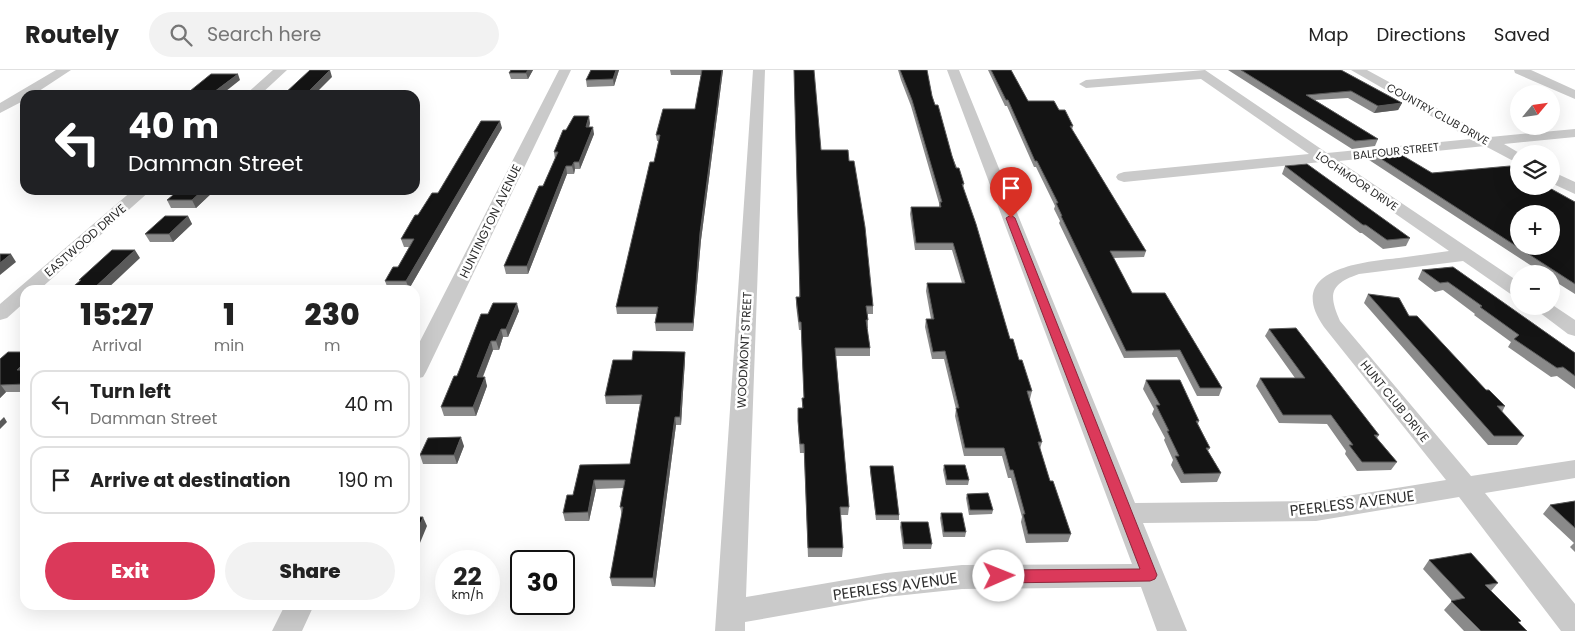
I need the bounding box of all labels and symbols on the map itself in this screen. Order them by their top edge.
street label: COUNTRY CLUB DRIVE [1384,79,1492,149]
north arrow [1510,85,1560,135]
street label: BALFOUR STREET [1352,139,1440,163]
street label: LOCHMOOR DRIVE [1313,147,1401,215]
street label: HUNTINGTON AVENUE [455,161,525,281]
pin [990,167,1032,218]
street label: EASTWOOD DRIVE [41,200,129,280]
street label: WOODMONT STREET [732,291,756,409]
street label: HUNT CLUB DRIVE [1357,357,1433,445]
street label: PEERLESS AVENUE [1289,485,1415,521]
position arrow [972,549,1024,601]
speed limit sign: 30 [510,550,575,615]
street label: PEERLESS AVENUE [831,567,959,605]

